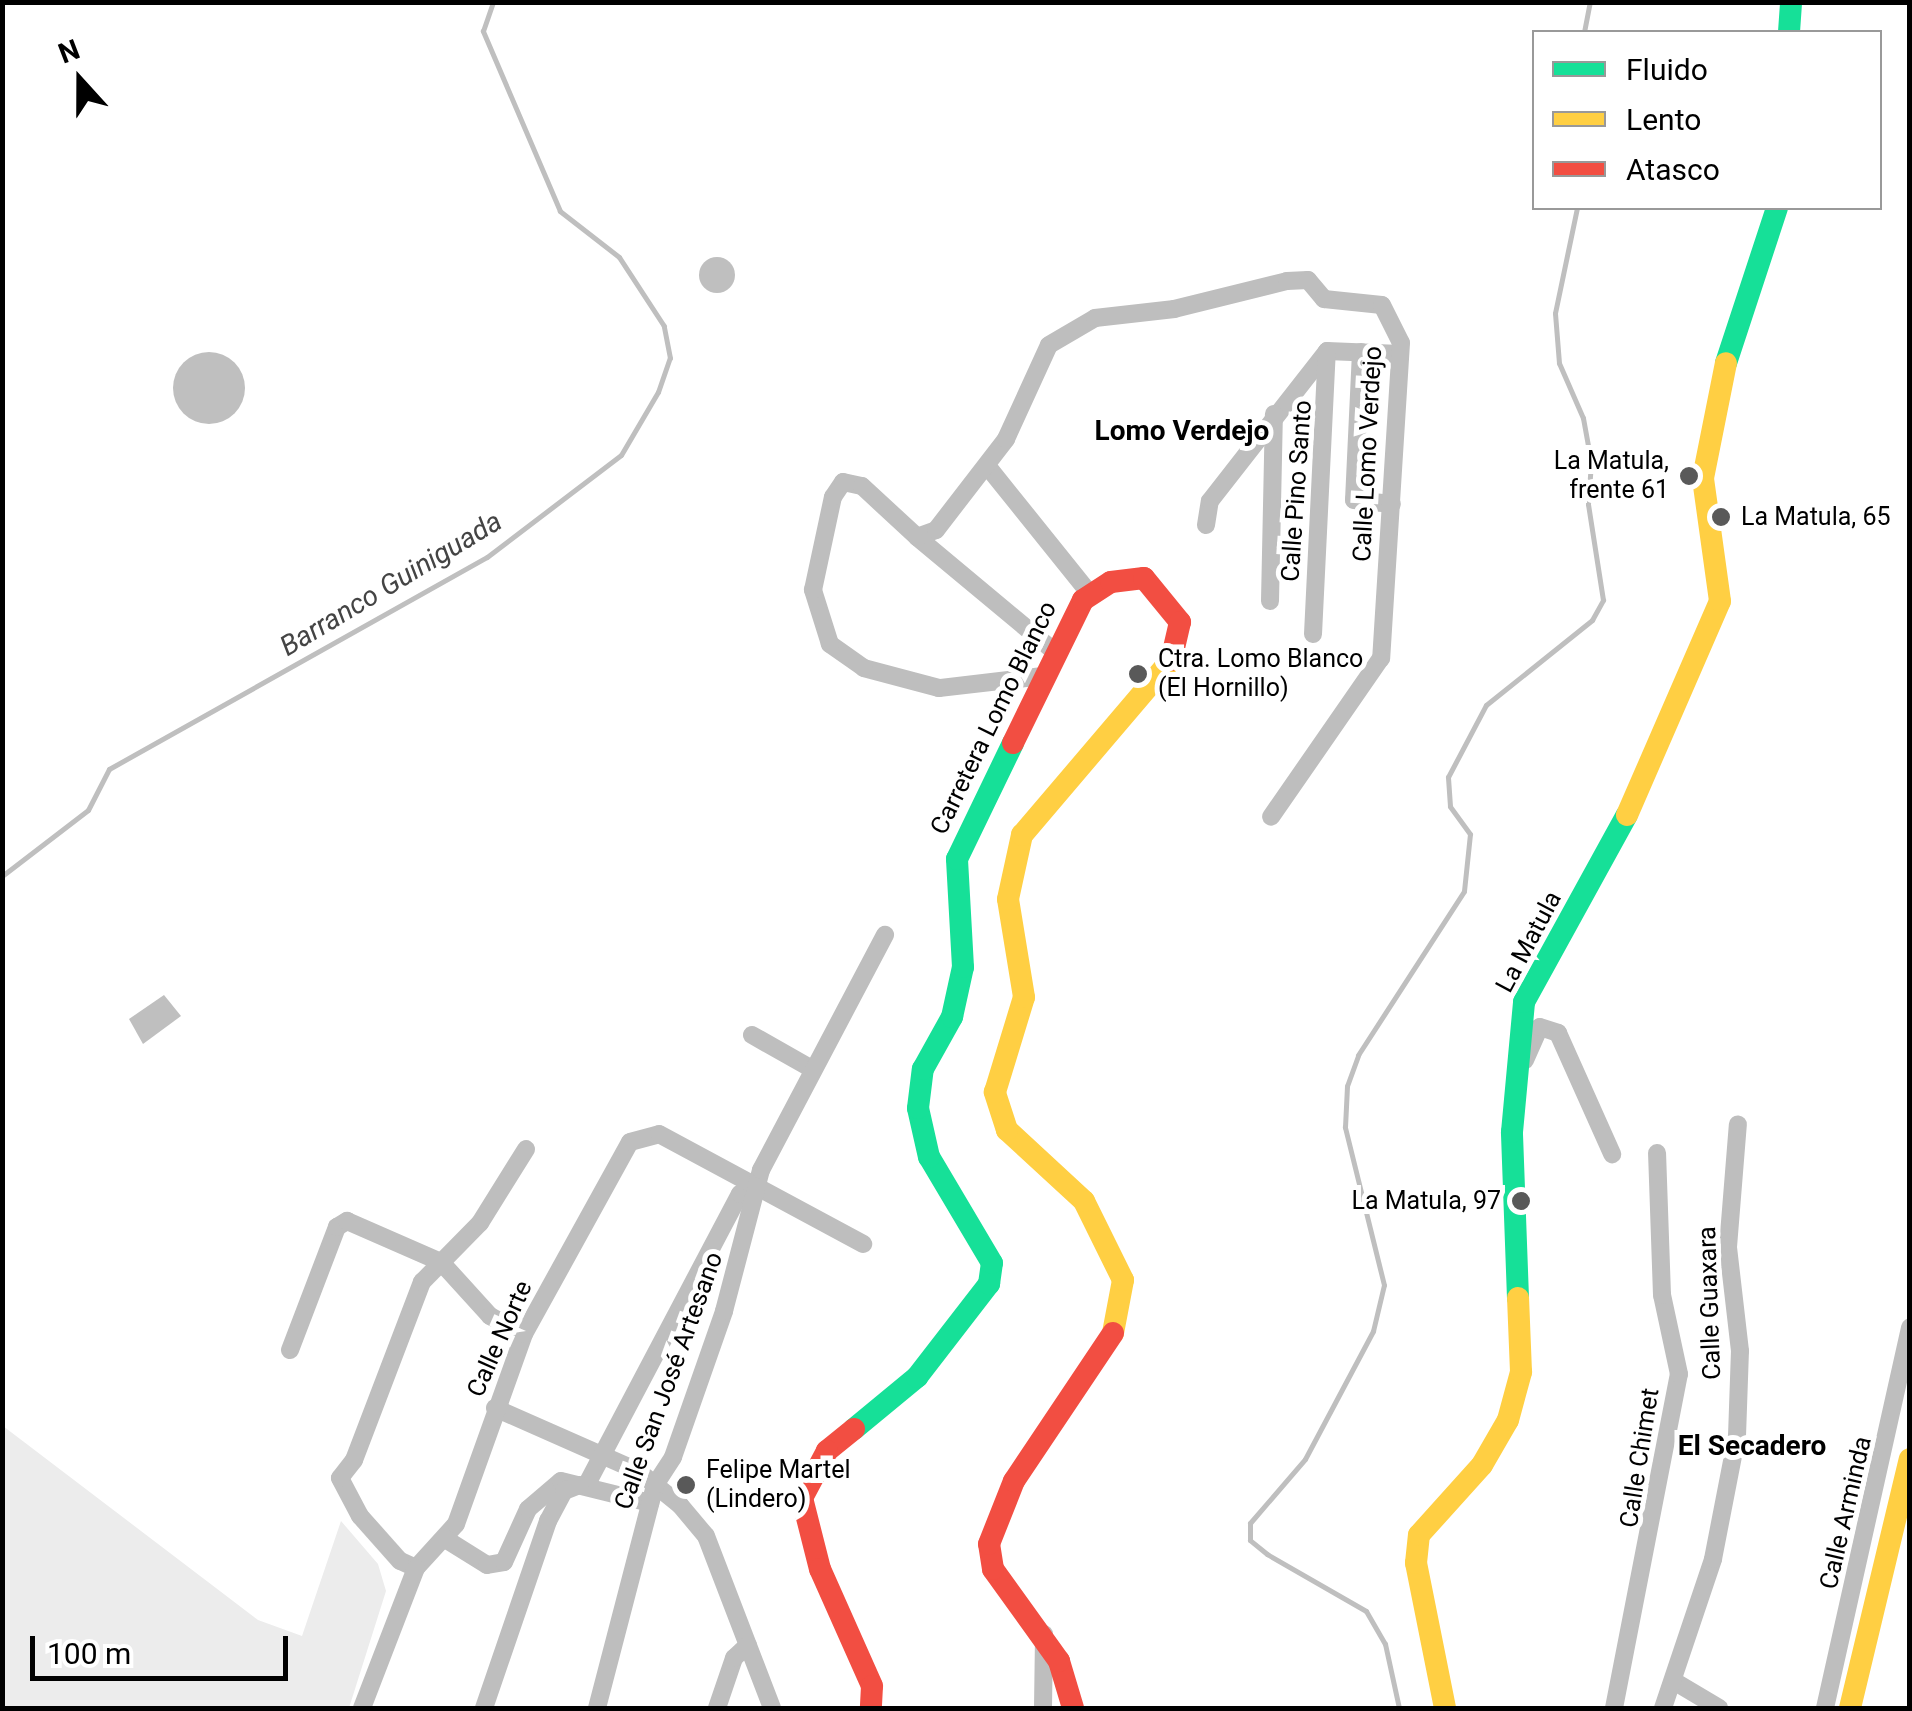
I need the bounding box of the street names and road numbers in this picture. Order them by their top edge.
street label: Calle Lomo Verdejo [1347,345,1389,563]
street label: Calle Pino Santo [1276,399,1318,583]
street label: Carretera Lomo Blanco [925,597,1063,839]
street label: La Matula [1490,886,1568,998]
street label: Calle Guaxara [1692,1226,1728,1380]
street label: Calle San José Artesano [608,1248,730,1514]
street label: Calle Norte [461,1276,539,1402]
street label: Calle Chimet [1614,1386,1666,1530]
street label: Calle Arminda [1814,1434,1878,1592]

